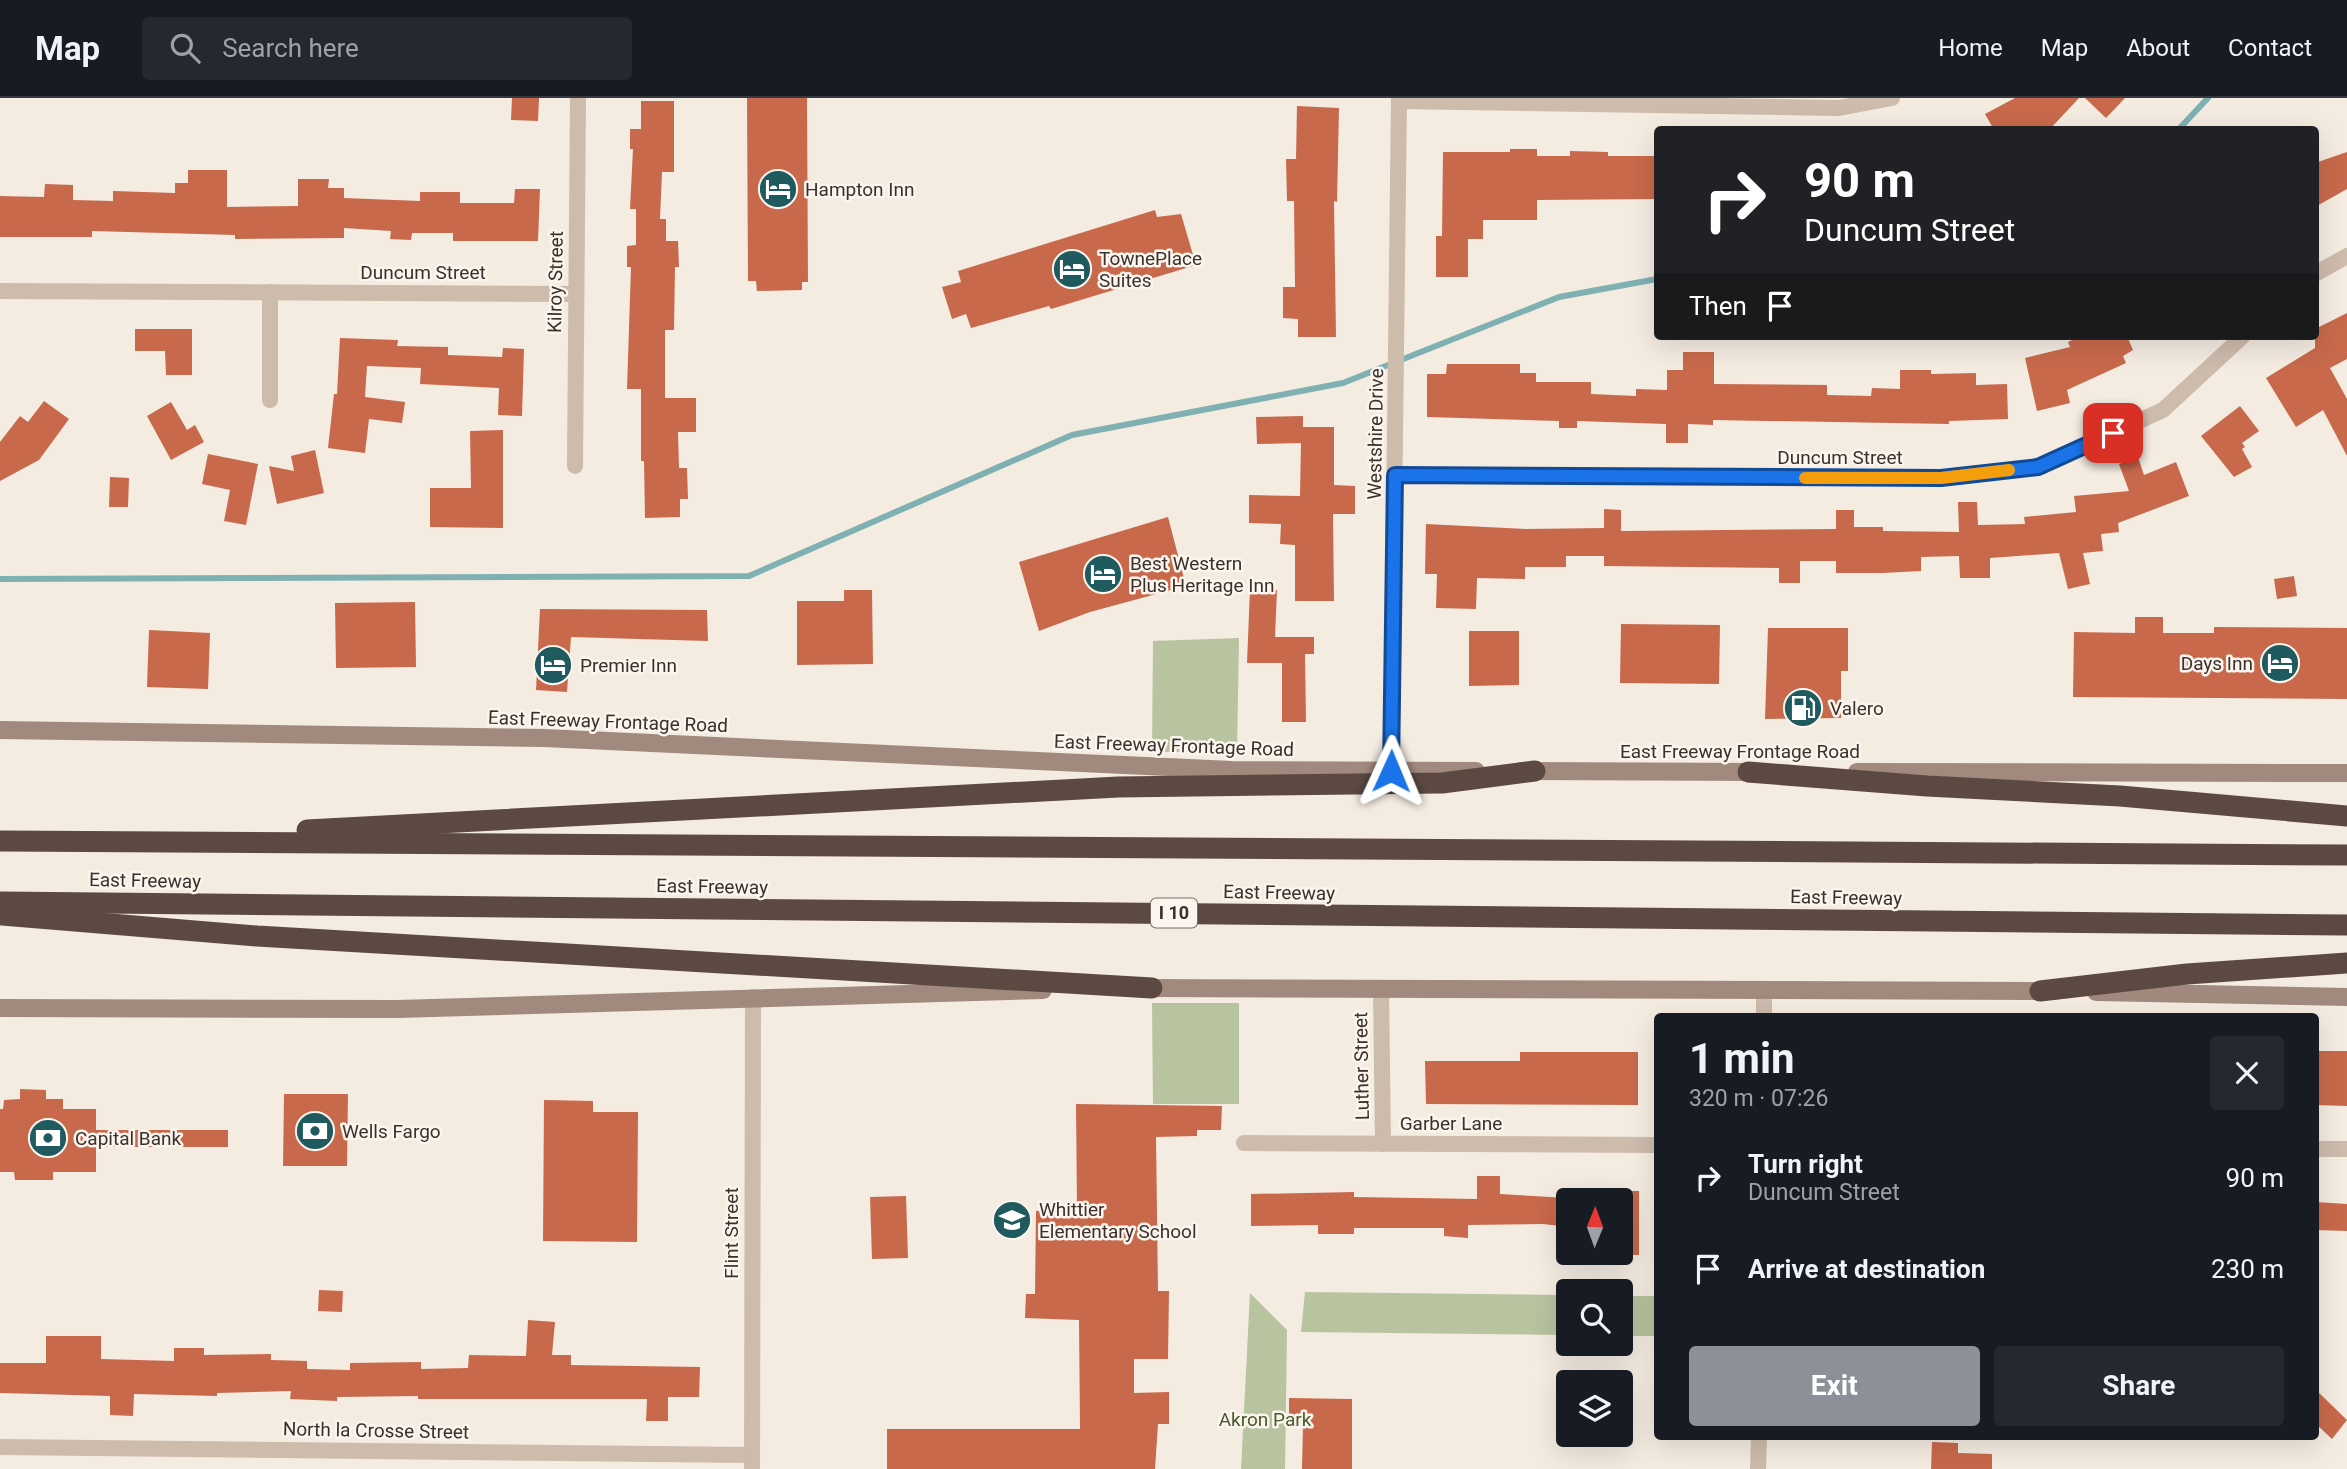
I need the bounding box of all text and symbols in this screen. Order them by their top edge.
search box [142,17,632,80]
text: Map [35,29,100,68]
icon: search [166,29,204,67]
text: Search here [222,33,359,63]
text: Home [1938,34,2003,62]
text: Map [2041,34,2088,62]
text: About [2126,34,2190,62]
text: Contact [2228,34,2312,62]
text: 90 m [1804,152,1915,209]
icon: right [1689,154,1780,245]
hotel icon: Hampton Inn [757,168,799,210]
place label: Hampton Inn [805,178,914,201]
text: Duncum Street [1804,211,2015,249]
street label: Kilroy Street [543,231,568,333]
place label: TownePlace Suites [1099,247,1202,292]
hotel icon: TownePlace Suites [1051,248,1093,290]
street label: Duncum Street [360,261,486,284]
icon: arrive [1761,287,1799,325]
text: Then [1689,291,1747,321]
street label: Westshire Drive [1363,368,1388,500]
pin [2083,403,2143,463]
icon: arrive [2094,414,2132,452]
street label: Duncum Street [1777,446,1903,469]
place label: Best Western Plus Heritage Inn [1130,552,1274,597]
hotel icon: Best Western Plus Heritage Inn [1082,553,1124,595]
hotel icon: Days Inn [2259,642,2301,684]
hotel icon: Premier Inn [532,644,574,686]
place label: Days Inn [2181,652,2253,675]
place label: Premier Inn [580,654,677,677]
fuel station icon: Valero [1782,687,1824,729]
place label: Valero [1830,697,1884,720]
street label: East Freeway Frontage Road [488,706,728,737]
street label: East Freeway Frontage Road [1054,730,1294,761]
position arrow [1354,734,1428,808]
street label: East Freeway Frontage Road [1620,740,1860,763]
street label: East Freeway [89,868,201,893]
street label: East Freeway [656,874,768,899]
street label: East Freeway [1223,880,1335,905]
street label: East Freeway [1790,885,1902,910]
road number: I 10 [1151,898,1197,928]
street label: Luther Street [1349,1012,1374,1120]
text: 1 min [1689,1034,1795,1083]
button: close [2210,1036,2284,1110]
text: 320 m · 07:26 [1689,1085,1828,1112]
bank icon: Wells Fargo [294,1110,336,1152]
street label: Garber Lane [1400,1112,1502,1135]
bank icon: Capital Bank [27,1117,69,1159]
place label: Wells Fargo [342,1120,441,1143]
place label: Capital Bank [75,1127,182,1150]
text: Turn right [1748,1149,1863,1179]
icon: right [1689,1159,1727,1197]
text: 90 m [2226,1163,2284,1193]
text: Duncum Street [1748,1179,1900,1206]
street label: Flint Street [720,1187,743,1279]
north arrow [1556,1188,1633,1265]
map controls [1556,1188,1633,1447]
place label: Whittier Elementary School [1039,1198,1197,1243]
school or university icon: Whittier Elementary School [991,1199,1033,1241]
icon: arrive [1689,1250,1727,1288]
text: Arrive at destination [1748,1254,1985,1284]
text: 230 m [2211,1254,2284,1284]
button: search [1556,1279,1633,1356]
button: Exit [1689,1346,1980,1426]
button: Share [1994,1346,2284,1426]
button: layers [1556,1370,1633,1447]
park label: Akron Park [1219,1408,1312,1431]
street label: North la Crosse Street [283,1417,469,1444]

